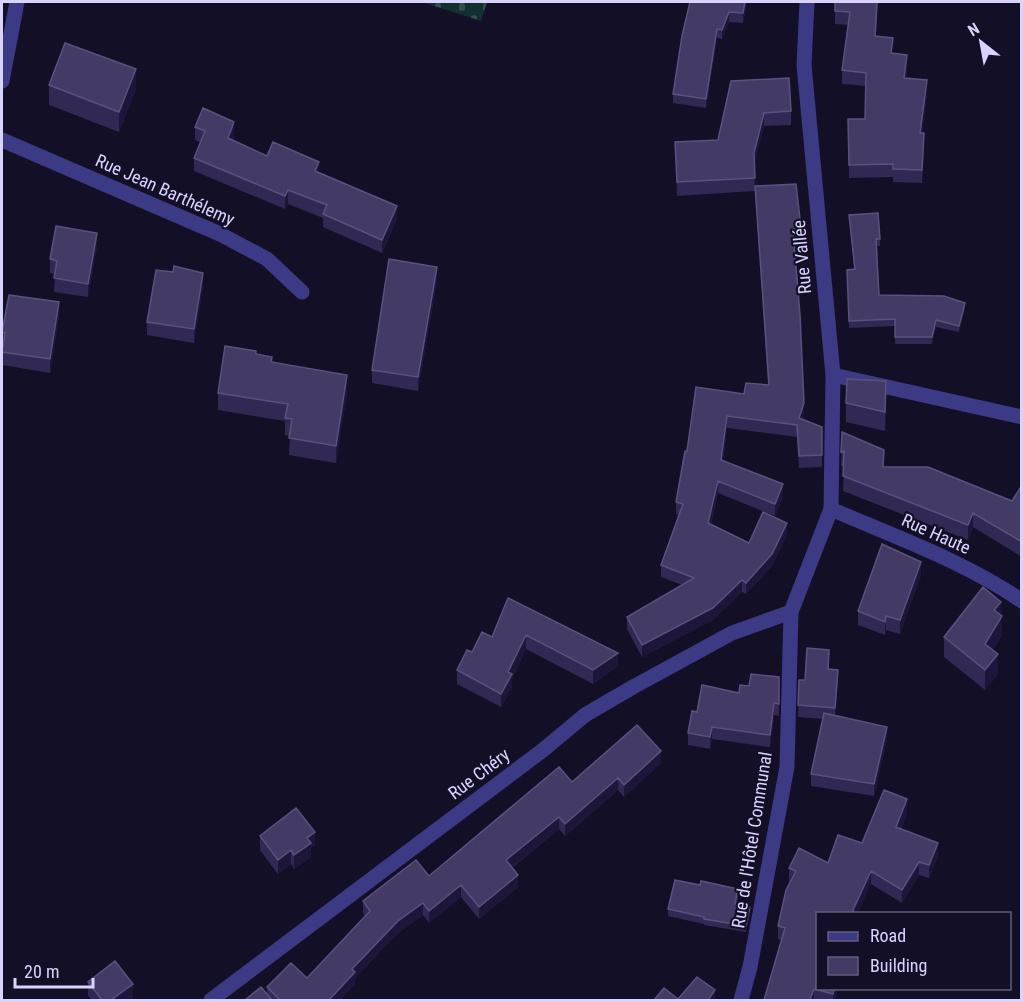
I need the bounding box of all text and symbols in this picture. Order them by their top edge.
north arrow [951,12,1011,72]
text: N [964,19,983,40]
street label: Rue Jean Barthélemy [92,149,238,230]
street label: Rue Vallée [788,219,815,295]
street label: Rue Haute [899,509,974,558]
street label: Rue Chéry [444,743,514,803]
street label: Rue de l'Hôtel Communal [727,750,776,930]
legend [816,912,1011,990]
text: Road [870,925,906,946]
scale bar [15,951,93,989]
text: Building [870,955,927,976]
text: 20 m [24,961,59,982]

